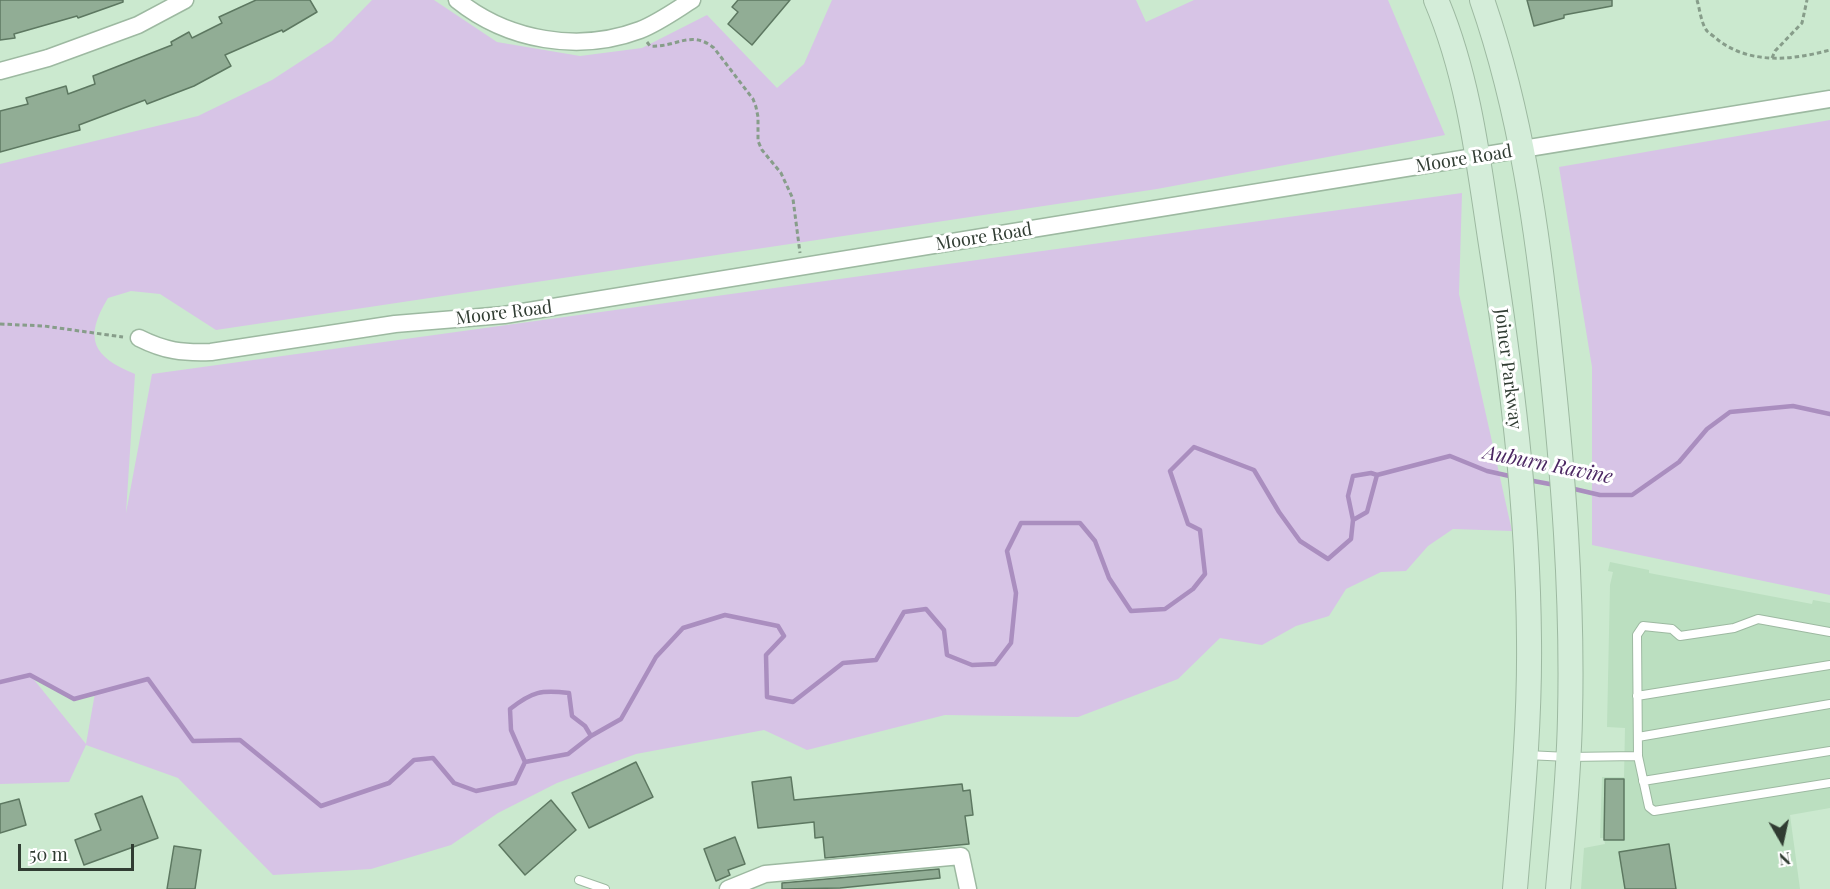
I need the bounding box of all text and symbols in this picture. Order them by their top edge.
street label: Moore Road [1414,141,1514,177]
street label: Moore Road [934,219,1034,255]
street label: Moore Road [454,296,554,330]
street label: Joiner Parkway [1490,307,1526,431]
water label: Auburn Ravine [1481,441,1615,489]
north arrow [1752,811,1812,871]
scale bar [21,832,136,870]
text: 50 m [29,842,68,866]
text: N [1778,848,1792,871]

